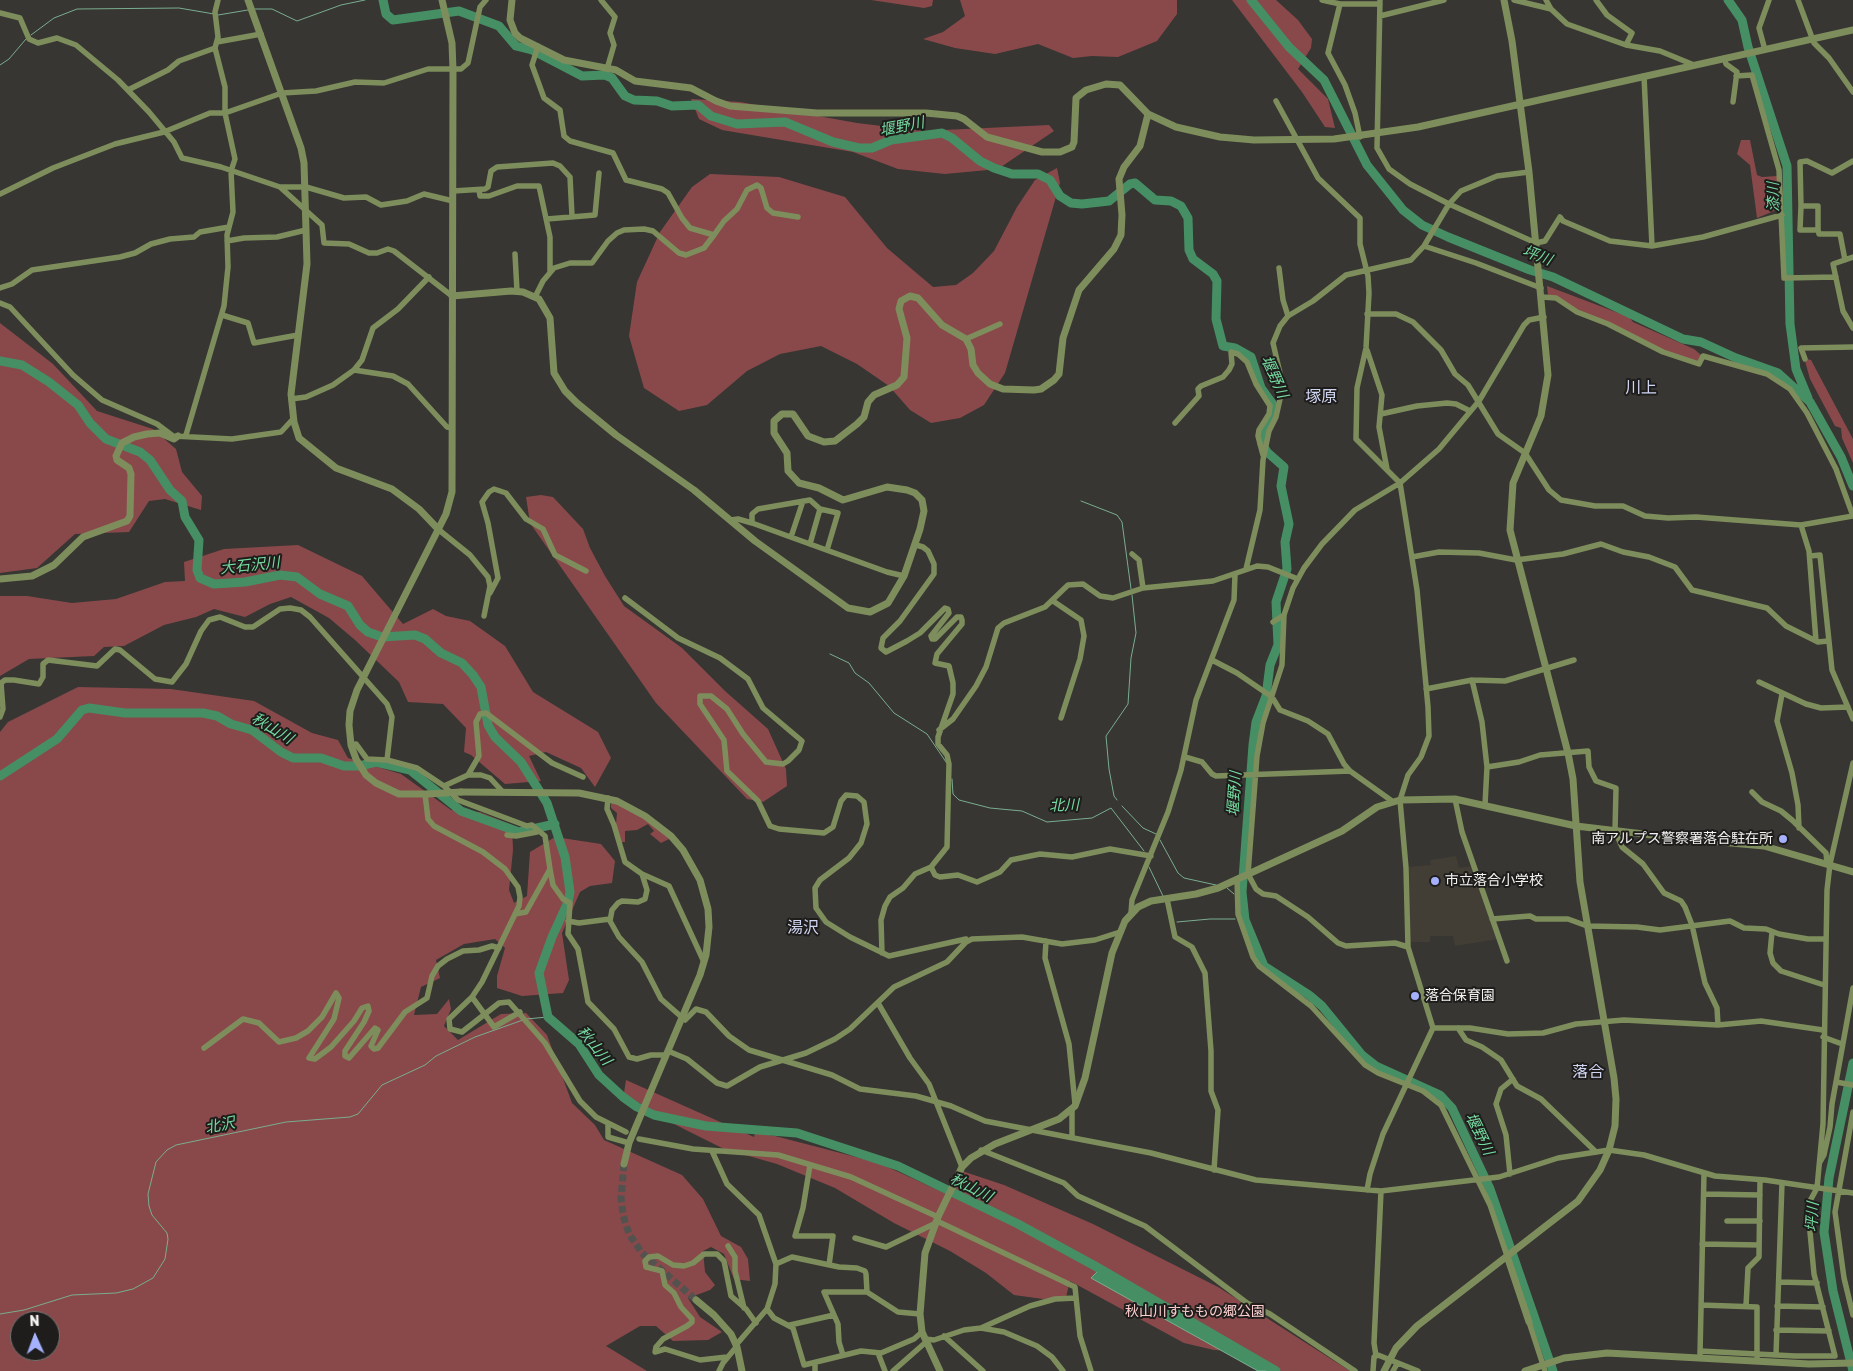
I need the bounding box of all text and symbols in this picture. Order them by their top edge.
water label: 堰野川 [878,114,926,140]
water label: 漆川 [1765,182,1783,212]
water label: 坪川 [1520,242,1554,270]
water label: 堰野川 [1257,353,1291,401]
district label: 川上 [1625,378,1657,398]
district label: 塚原 [1305,387,1337,407]
water label: 大石沢川 [219,554,281,578]
water label: 秋山川 [248,710,296,748]
water label: 堰野川 [1224,771,1246,817]
water label: 北川 [1049,796,1079,816]
place label: 南アルプス警察署落合駐在所 [1591,831,1773,847]
marker: 南アルプス警察署落合駐在所 [1777,833,1789,845]
place label: 市立落合小学校 [1445,873,1543,889]
marker: 市立落合小学校 [1429,875,1441,887]
district label: 湯沢 [787,918,819,938]
place label: 落合保育園 [1425,988,1495,1004]
marker: 落合保育園 [1409,990,1421,1002]
water label: 秋山川 [573,1023,615,1069]
district label: 落合 [1572,1062,1604,1082]
water label: 堰野川 [1461,1110,1497,1158]
water label: 北沢 [203,1114,237,1138]
water label: 秋山川 [947,1170,995,1206]
water label: 坪川 [1803,1202,1823,1232]
park label: 秋山川すももの郷公園 [1125,1304,1265,1320]
north arrow [10,1311,60,1361]
text: N [29,1313,40,1330]

